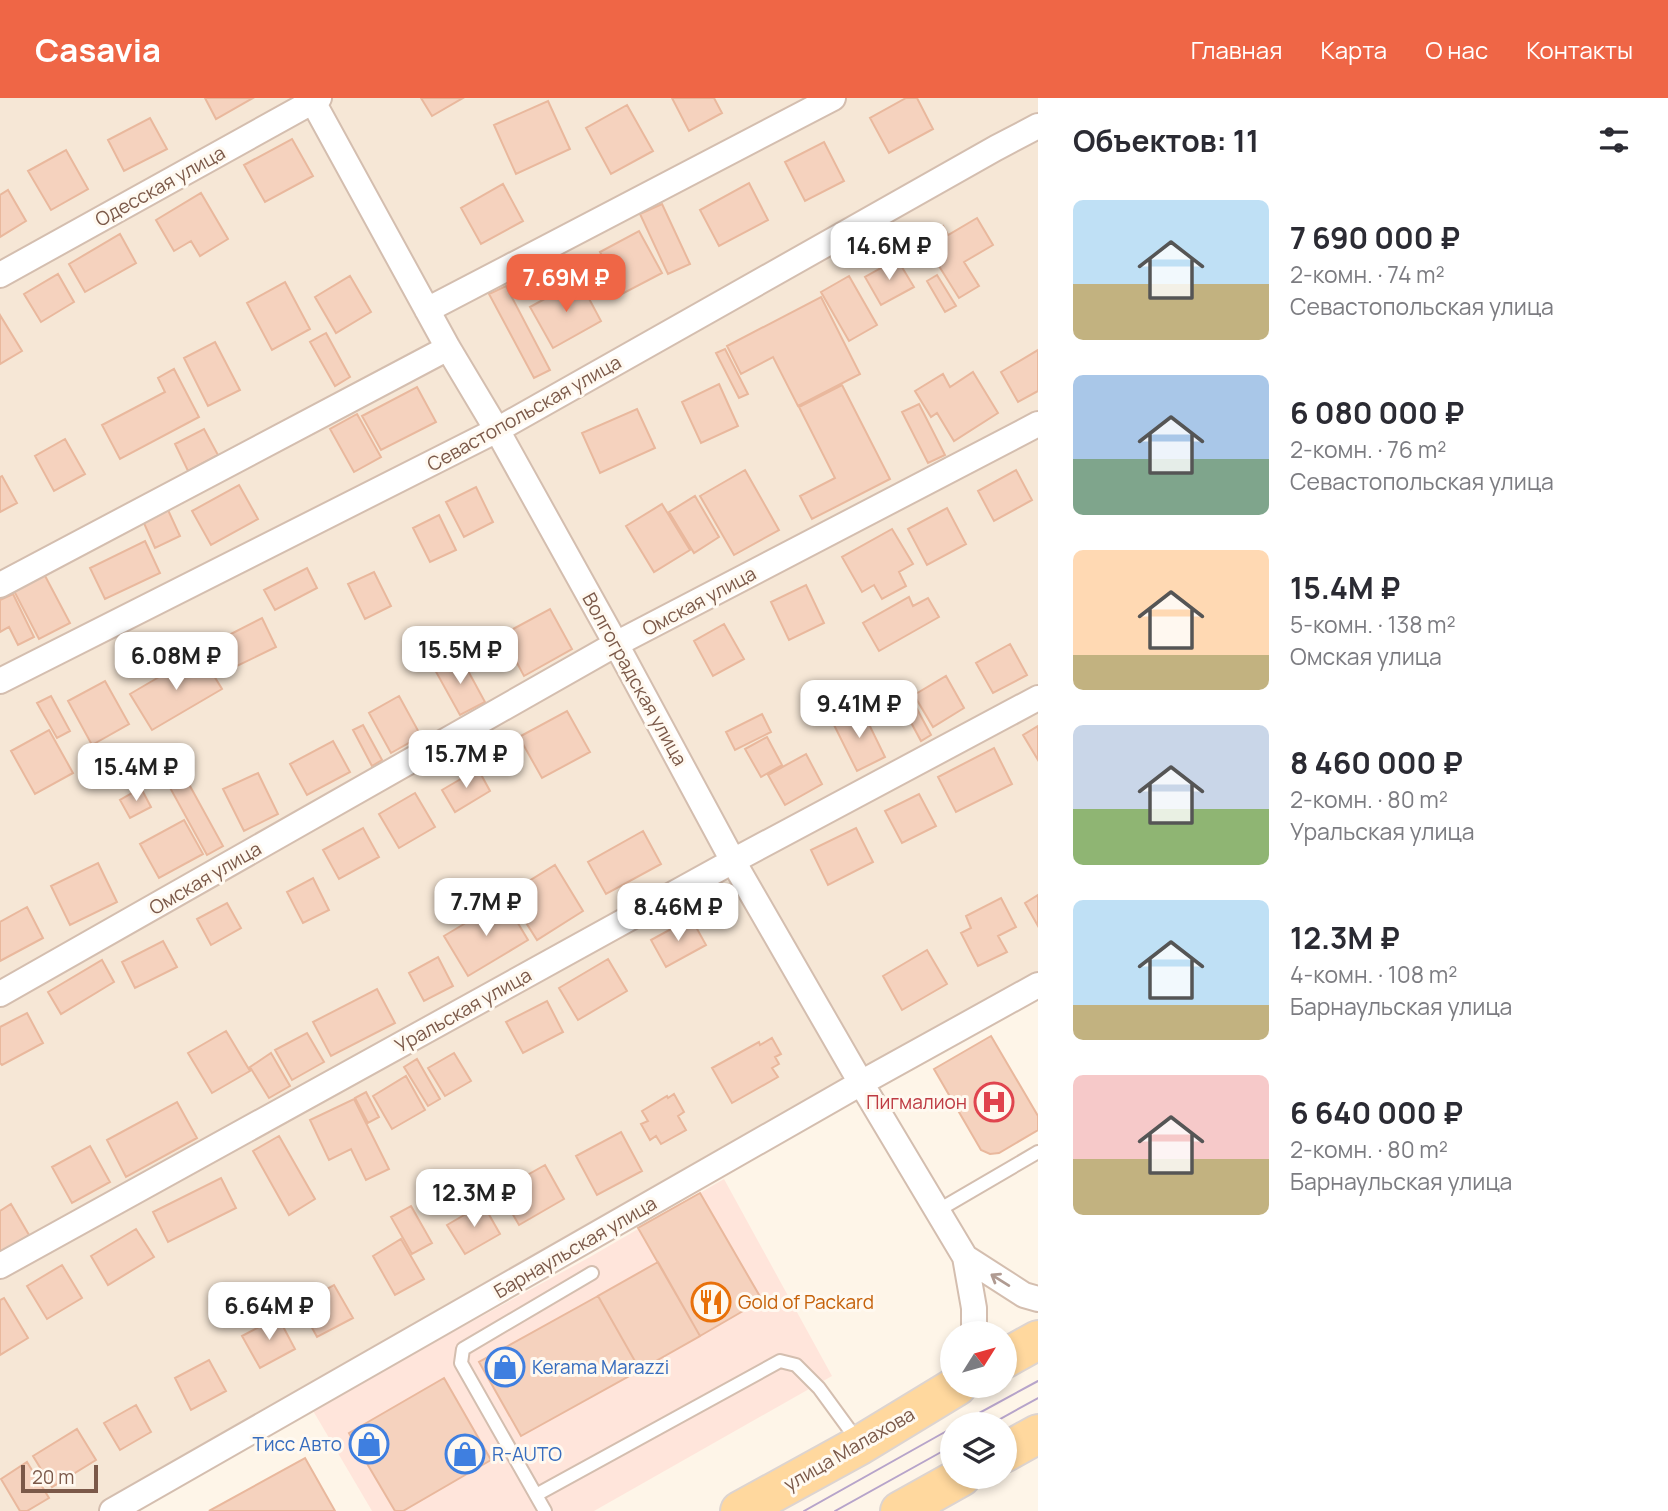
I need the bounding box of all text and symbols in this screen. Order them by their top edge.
text: Casavia [35,27,161,72]
text: Главная [1191,33,1282,66]
text: Карта [1320,33,1387,66]
text: О нас [1425,33,1488,66]
text: Контакты [1526,33,1633,66]
text: Объектов: 11 [1073,120,1259,161]
icon: filters [1595,121,1633,159]
street label: Одесская улица [90,139,230,233]
text: 7 690 000 ₽ [1290,217,1460,258]
pin: 14.6M ₽ [824,222,954,282]
icon: home [1129,228,1213,312]
text: 14.6M ₽ [847,229,931,261]
pin: 7.69M ₽ [501,254,631,314]
text: 2-комн. · 74 m² [1290,258,1445,290]
text: 7.69M ₽ [523,261,609,293]
text: Севастопольская улица [1290,290,1554,322]
street label: Севастопольская улица [422,349,626,477]
text: 6 080 000 ₽ [1290,392,1464,433]
icon: home [1129,403,1213,487]
text: 2-комн. · 76 m² [1290,433,1446,465]
text: Севастопольская улица [1290,465,1554,497]
street label: Омская улица [638,560,760,642]
text: 15.4M ₽ [1290,567,1400,608]
icon: home [1129,578,1213,662]
street label: Волгоградская улица [577,588,693,770]
text: 5-комн. · 138 m² [1290,608,1456,640]
pin: 15.5M ₽ [395,626,525,686]
pin: 6.08M ₽ [111,632,241,692]
text: 15.5M ₽ [418,633,502,665]
text: 6.08M ₽ [131,639,221,671]
text: Омская улица [1290,640,1442,672]
pin: 9.41M ₽ [794,680,924,740]
text: 9.41M ₽ [816,687,902,719]
pin: 15.7M ₽ [401,730,531,790]
text: 15.7M ₽ [425,737,507,769]
text: 8 460 000 ₽ [1290,742,1463,783]
pin: 15.4M ₽ [71,744,201,803]
text: 15.4M ₽ [94,750,178,782]
icon: home [1129,753,1213,837]
text: 2-комн. · 80 m² [1290,783,1448,815]
text: Уральская улица [1290,815,1475,847]
street label: Омская улица [144,835,266,921]
pin: 7.7M ₽ [429,878,543,938]
pin: 8.46M ₽ [613,884,743,943]
text: 7.7M ₽ [450,885,522,917]
text: 8.46M ₽ [633,890,723,922]
text: 12.3M ₽ [1290,917,1400,958]
icon: home [1129,928,1213,1012]
text: 4-комн. · 108 m² [1290,958,1457,990]
street label: Уральская улица [390,962,536,1058]
text: Барнаульская улица [1290,990,1512,1022]
hospital icon: Пигмалион [973,1081,1015,1123]
place label: Пигмалион [866,1089,967,1115]
text: 6 640 000 ₽ [1290,1092,1463,1133]
icon: home [1129,1103,1213,1187]
text: 2-комн. · 80 m² [1290,1133,1448,1165]
text: Барнаульская улица [1290,1165,1512,1197]
pin: 12.3M ₽ [409,1170,539,1229]
text: 12.3M ₽ [432,1176,516,1208]
street label: Барнаульская улица [489,1190,661,1304]
one-way arrow [991,1273,1011,1287]
restaurant icon: Gold of Packard [690,1281,732,1323]
pin: 6.64M ₽ [204,1282,334,1342]
text: 6.64M ₽ [224,1289,314,1321]
place label: Gold of Packard [738,1289,874,1315]
north arrow [940,1321,1017,1398]
map controls [940,1321,1017,1489]
shop icon: Kerama Marazzi [484,1346,526,1388]
place label: Kerama Marazzi [532,1354,669,1380]
street label: улица Малахова [779,1401,919,1497]
button: layers [940,1412,1017,1489]
shop icon: Тисс Авто [348,1423,390,1465]
place label: Тисс Авто [252,1431,342,1457]
shop icon: R-AUTO [444,1433,486,1475]
place label: R-AUTO [492,1441,562,1467]
scale bar [21,1462,98,1494]
text: 20 m [32,1464,74,1490]

